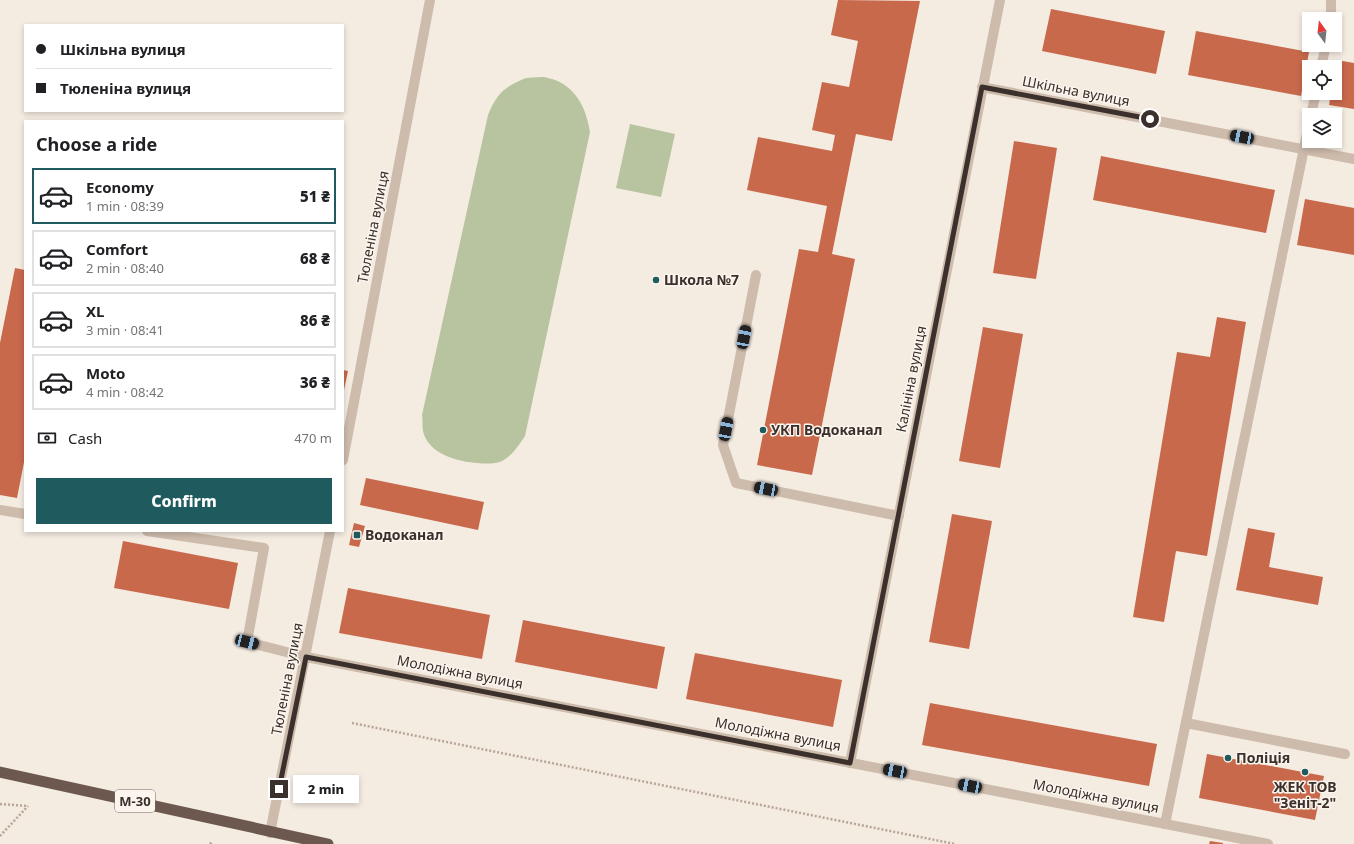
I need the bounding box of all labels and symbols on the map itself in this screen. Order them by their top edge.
north arrow [1302,12,1342,52]
street label: Шкільна вулиця [1021,71,1131,110]
route start [1141,110,1159,128]
car [1229,129,1255,145]
street label: Тюленіна вулиця [352,169,393,285]
place label: Школа №7 [664,270,739,289]
marker: Школа №7 [651,275,661,285]
car [736,324,752,350]
street label: Калініна вулиця [891,324,930,434]
car [718,416,734,442]
place label: УКП Водоканал [771,420,882,439]
marker: УКП Водоканал [758,425,768,435]
car [753,481,779,497]
place label: Водоканал [365,525,443,544]
marker: Водоканал [352,530,362,540]
street label: Тюленіна вулиця [266,621,307,737]
car [234,633,260,651]
street label: Молодіжна вулиця [396,650,525,693]
street label: Молодіжна вулиця [714,712,843,755]
place label: Поліція [1236,748,1290,767]
marker: Поліція [1223,753,1233,763]
car [882,763,908,779]
marker: ЖЕК ТОВ "Зеніт-2" [1300,767,1310,777]
street label: Молодіжна вулиця [1032,774,1161,817]
callout: 2 min [293,775,359,803]
place label: ЖЕК ТОВ "Зеніт-2" [1273,777,1337,812]
car [957,778,983,794]
route end [270,780,288,798]
road number: М-30 [115,790,155,812]

